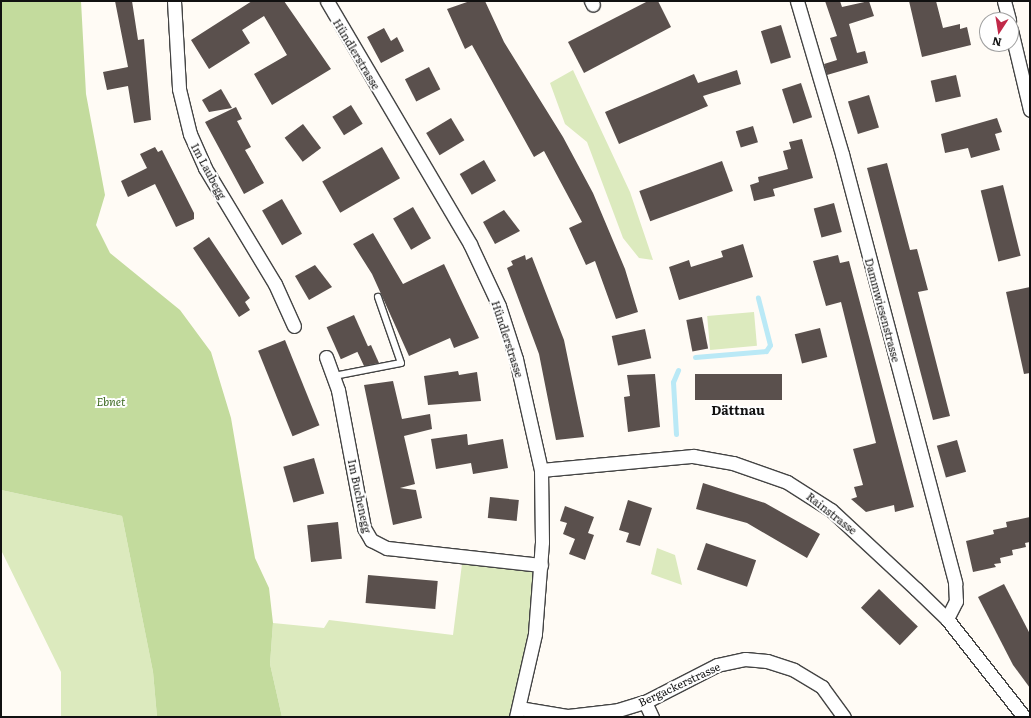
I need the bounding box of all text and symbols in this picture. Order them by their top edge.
north arrow [979,12,1019,52]
street label: Hündlerstrasse [331,16,383,92]
text: N [991,34,1003,52]
street label: Im Laubegg [189,141,229,201]
street label: Dammwiesenstrasse [863,257,903,363]
street label: Hündlerstrasse [489,299,527,379]
park label: Ebnet [97,394,125,408]
district label: Dättnau [711,402,765,418]
street label: Im Buchenegg [346,458,374,534]
street label: Rainstrasse [804,489,860,537]
street label: Bergackerstrasse [636,659,722,709]

